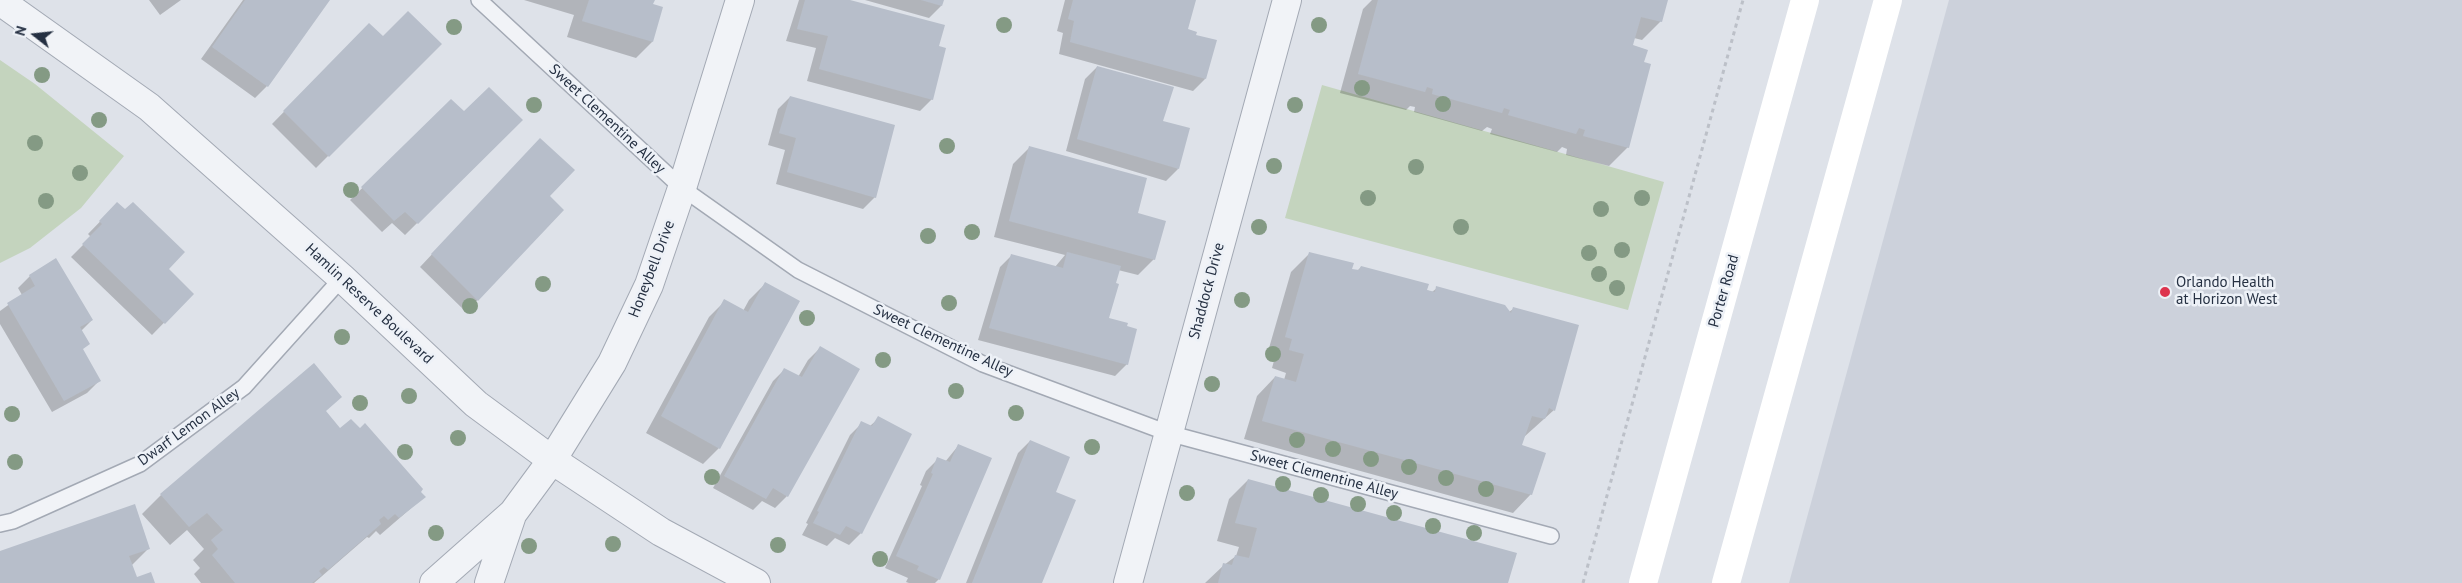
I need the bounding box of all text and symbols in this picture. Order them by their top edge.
north arrow [10,10,60,60]
text: N [11,24,30,38]
street label: Sweet Clementine Alley [545,60,669,178]
street label: Honeybell Drive [625,218,679,320]
street label: Hamlin Reserve Boulevard [301,240,437,368]
street label: Shaddock Drive [1185,241,1229,341]
street label: Porter Road [1705,253,1743,329]
place label: Orlando Health at Horizon West [2176,274,2277,309]
marker: Orlando Health at Horizon West [2158,285,2172,299]
street label: Sweet Clementine Alley [870,301,1016,381]
street label: Dwarf Lemon Alley [135,384,243,470]
street label: Sweet Clementine Alley [1248,447,1400,503]

